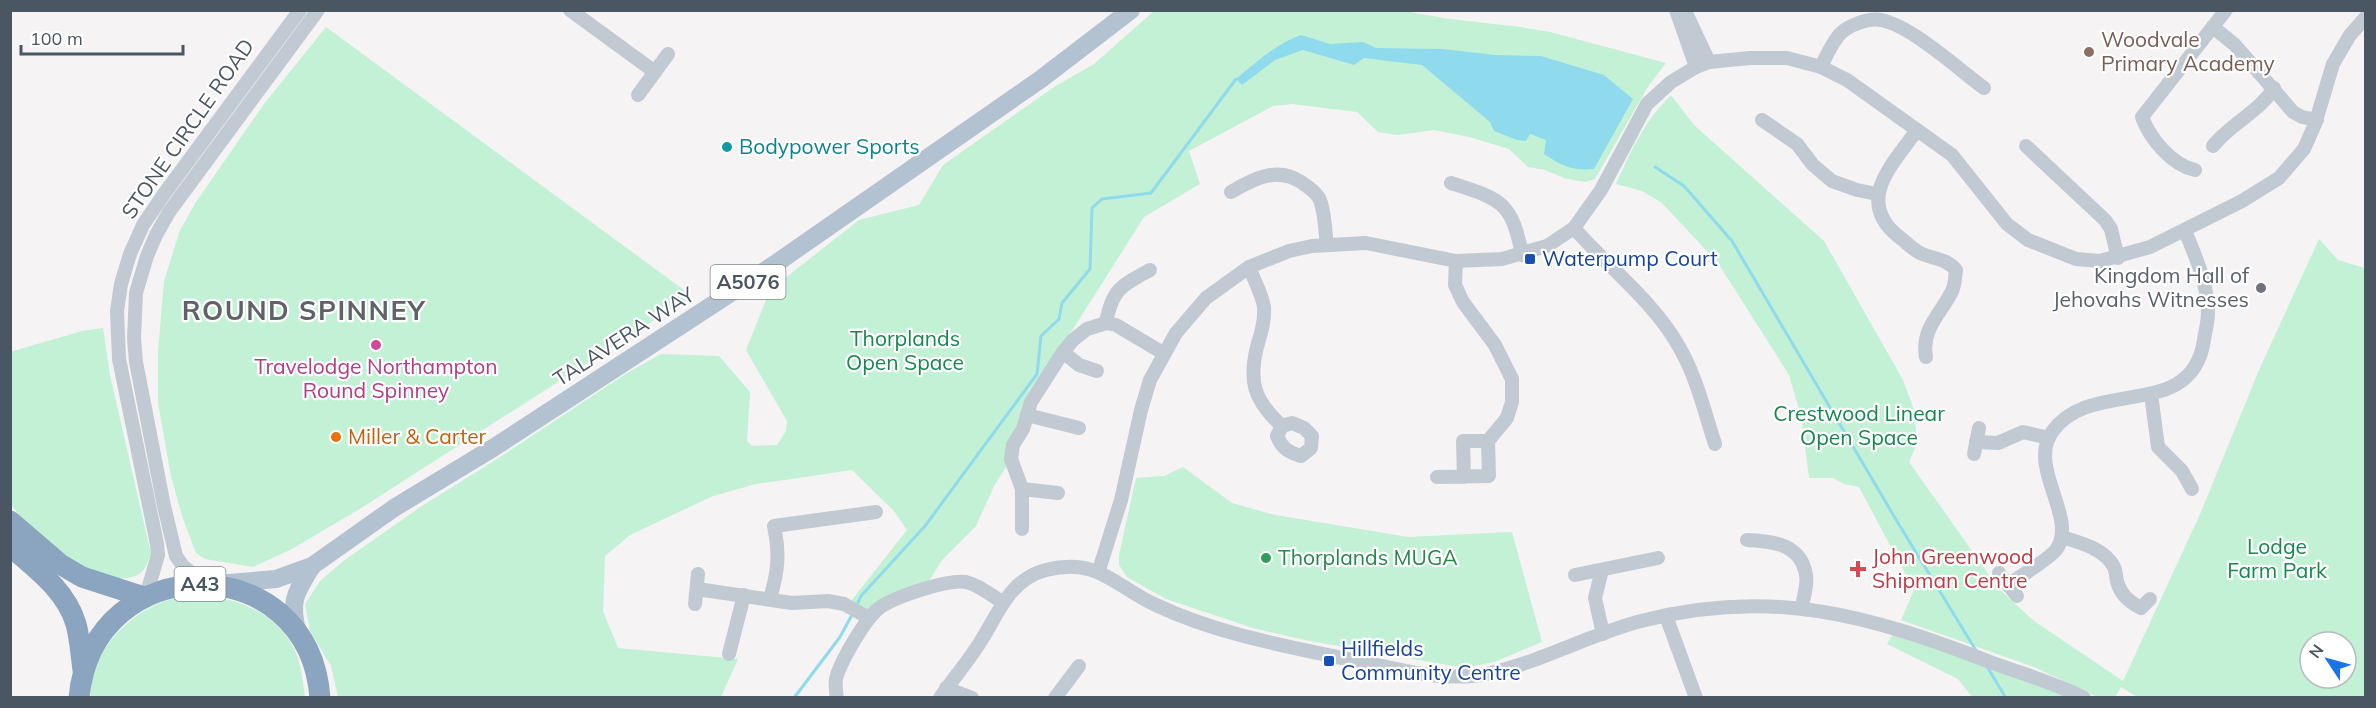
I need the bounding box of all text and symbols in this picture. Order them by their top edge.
scale bar [21,18,183,56]
place label: Woodvale Primary Academy [2101,26,2275,76]
text: 100 m [30,27,83,50]
street label: STONE CIRCLE ROAD [115,33,259,223]
marker: Woodvale Primary Academy [2082,45,2096,59]
place label: Bodypower Sports [739,133,920,159]
marker: Bodypower Sports [720,140,734,154]
place label: Waterpump Court [1542,245,1718,271]
marker: Waterpump Court [1523,252,1537,266]
place label: Kingdom Hall of Jehovahs Witnesses [2053,262,2250,312]
road number: A5076 [710,265,786,299]
street label: TALAVERA WAY [548,281,699,391]
marker: Kingdom Hall of Jehovahs Witnesses [2254,281,2268,295]
district label: ROUND SPINNEY [182,293,426,327]
park label: Thorplands Open Space [846,325,964,375]
marker: Travelodge Northampton Round Spinney [369,338,383,352]
place label: Travelodge Northampton Round Spinney [254,353,498,403]
park label: Crestwood Linear Open Space [1773,400,1945,450]
place label: Miller & Carter [348,423,487,449]
marker: Miller & Carter [329,430,343,444]
park label: Lodge Farm Park [2227,533,2327,583]
place label: John Greenwood Shipman Centre [1872,543,2034,593]
place label: Thorplands MUGA [1278,544,1458,570]
marker: Thorplands MUGA [1259,551,1273,565]
marker: John Greenwood Shipman Centre [1849,560,1867,578]
road number: A43 [174,567,226,601]
north arrow [2298,630,2358,690]
place label: Hillfields Community Centre [1341,635,1521,685]
text: N [2304,640,2328,662]
marker: Hillfields Community Centre [1322,654,1336,668]

